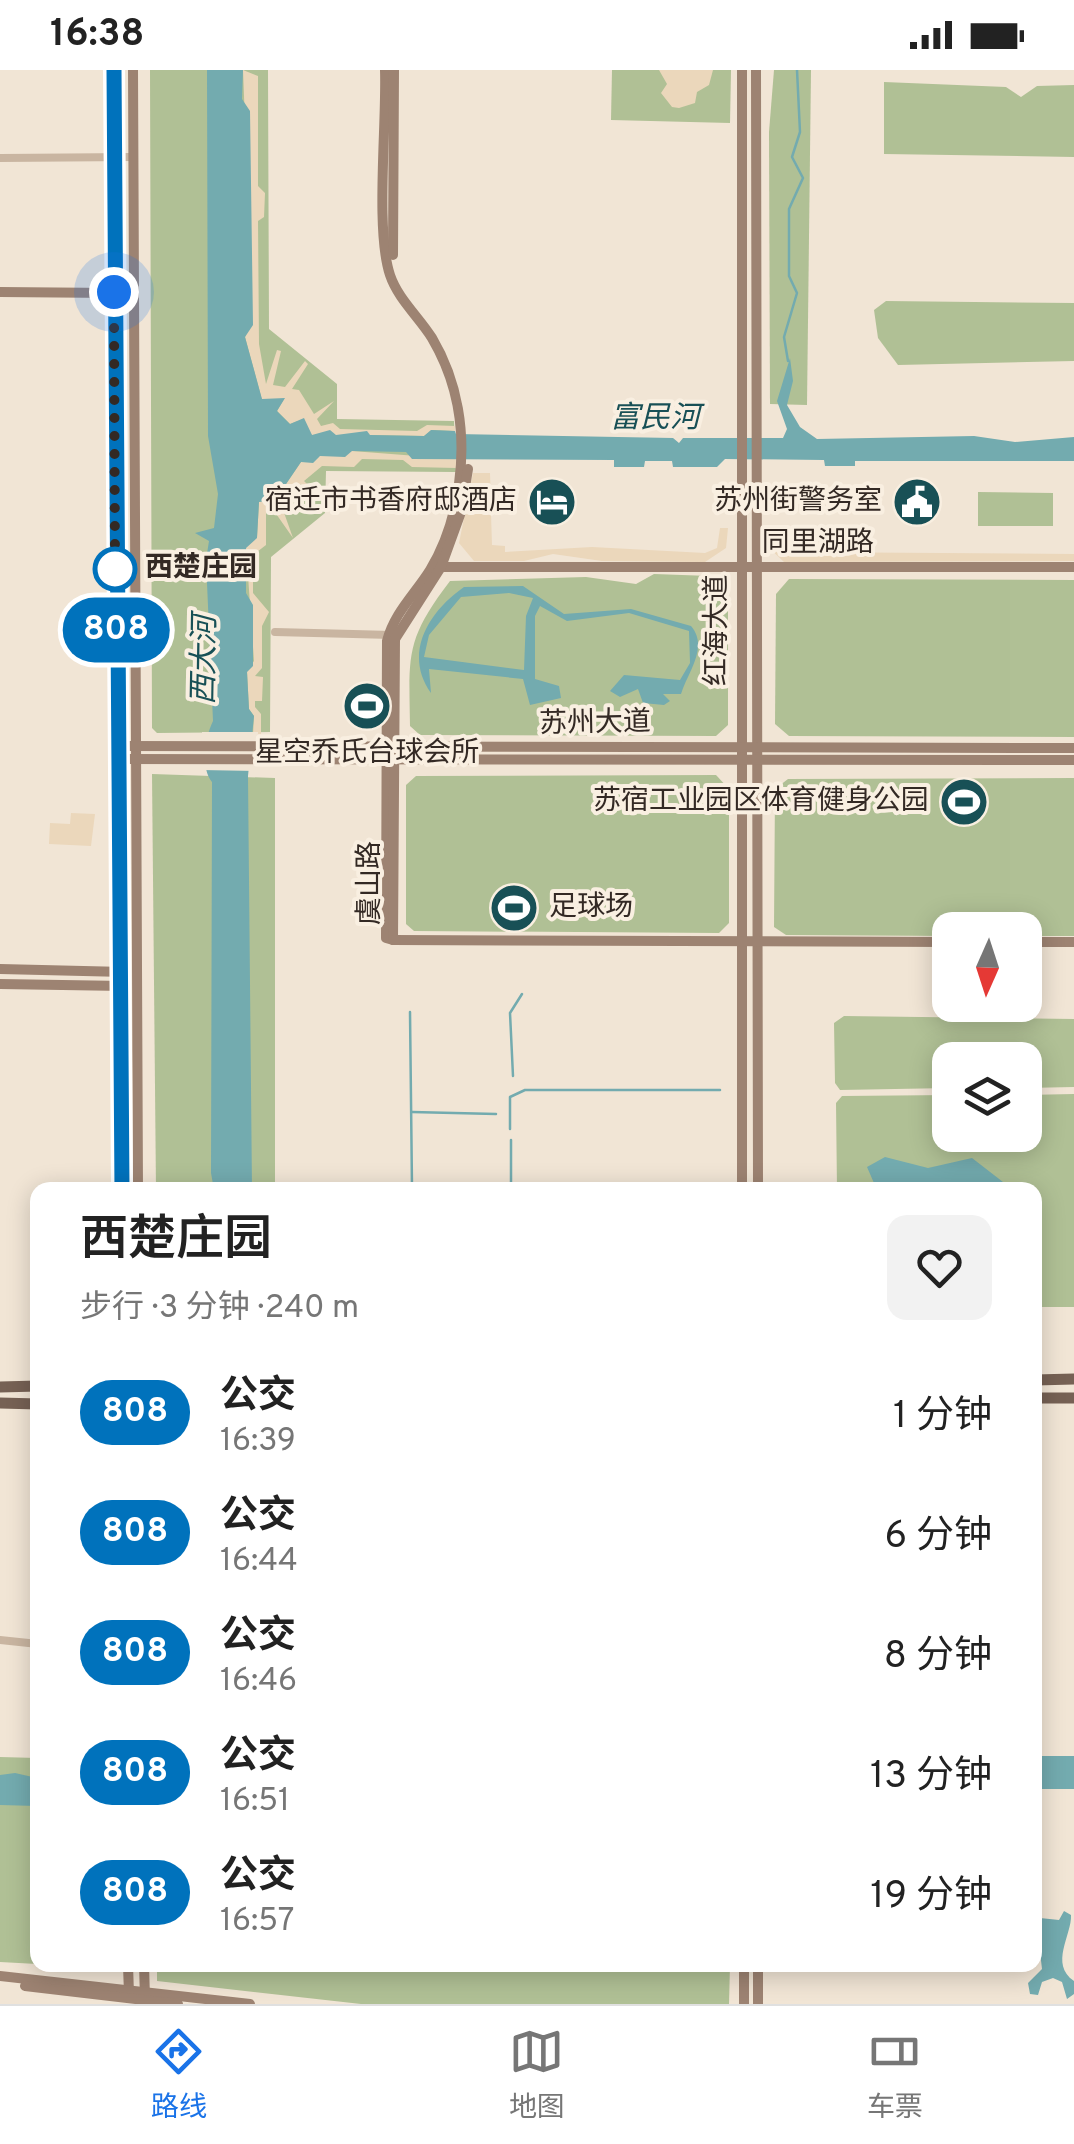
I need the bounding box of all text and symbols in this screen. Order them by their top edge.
text: 16:38 [50,11,144,60]
your location [89,267,139,317]
water label: 富民河 [610,401,705,438]
hotel icon: 宿迁市书香府邸酒店 [526,476,578,528]
public building icon: 苏州街警务室 [891,476,943,528]
place label: 宿迁市书香府邸酒店 [265,484,517,520]
place label: 苏州街警务室 [714,484,882,520]
street label: 同里湖路 [762,526,874,562]
marker: 西楚庄园 [94,548,136,590]
place label: 西楚庄园 [145,551,257,587]
street label: 红海大道 [700,574,736,686]
line badge: 808 [58,598,174,662]
text: 808 [83,608,149,652]
water label: 西大河 [187,610,225,705]
sports icon: 星空乔氏台球会所 [341,680,393,732]
street label: 苏州大道 [539,705,651,743]
place label: 星空乔氏台球会所 [255,736,479,772]
sports icon: 苏宿工业园区体育健身公园 [938,776,990,828]
place label: 苏宿工业园区体育健身公园 [593,784,929,820]
street label: 虞山路 [353,841,389,925]
sports icon: 足球场 [488,882,540,934]
place label: 足球场 [549,890,633,926]
north arrow [932,912,1042,1022]
map controls [932,912,1042,1152]
button: layers [932,1042,1042,1152]
text: 西楚庄园 [80,1212,272,1272]
button: heart [887,1215,992,1320]
text: 步行 · 3 分钟 · 240 m [80,1289,359,1329]
text: 公交 [220,1373,296,1422]
text: 808 [102,1390,168,1434]
text: 1 分钟 [893,1393,992,1442]
text: 16:39 [220,1422,296,1462]
text: 公交 [220,1493,296,1542]
text: 808 [102,1510,168,1554]
text: 6 分钟 [884,1513,992,1562]
text: 16:44 [220,1542,298,1582]
text: 公交 [220,1613,296,1662]
text: 808 [102,1630,168,1674]
text: 8 分钟 [884,1633,992,1682]
text: 16:46 [220,1662,297,1702]
text: 公交 [220,1733,296,1782]
text: 808 [102,1750,168,1794]
text: 13 分钟 [870,1753,992,1802]
text: 16:51 [220,1782,290,1822]
text: 公交 [220,1853,296,1902]
text: 808 [102,1870,168,1914]
text: 19 分钟 [870,1873,992,1922]
text: 16:57 [220,1902,295,1942]
tab: 路线 [151,2024,207,2127]
tab: 地图 [509,2024,565,2127]
tab: 车票 [867,2024,923,2127]

